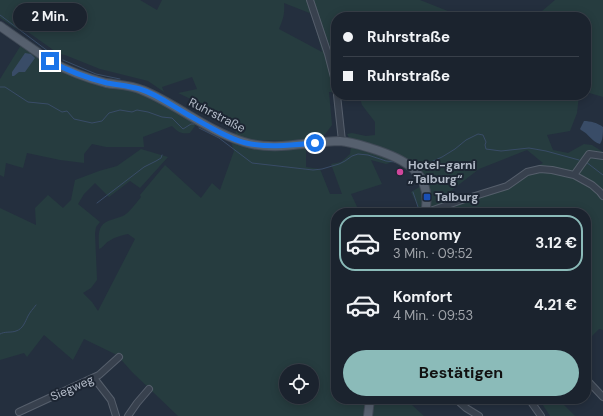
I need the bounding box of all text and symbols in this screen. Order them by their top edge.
callout: 2 Min. [13,3,87,31]
text: 2 Min. [32,8,68,25]
text: Ruhrstraße [367,27,450,47]
route end [41,52,59,70]
text: Ruhrstraße [367,66,450,86]
street label: Ruhrstraße [186,94,248,136]
route start [306,134,324,152]
place label: Hotel-garni „Talburg“ [408,157,476,187]
marker: Hotel-garni „Talburg“ [395,167,405,177]
place label: Talburg [435,189,479,205]
marker: Talburg [422,192,432,202]
icon: car [345,225,381,261]
text: Economy [393,225,461,245]
text: 3.12 € [535,233,577,253]
text: 3 Min. · 09:52 [393,245,473,262]
icon: car [345,287,381,323]
text: Komfort [393,287,452,307]
text: 4.21 € [534,295,577,315]
text: 4 Min. · 09:53 [393,307,473,324]
button: Bestätigen [343,350,579,396]
map controls [279,364,319,404]
button: locate [279,364,319,404]
street label: Siegweg [48,371,96,405]

